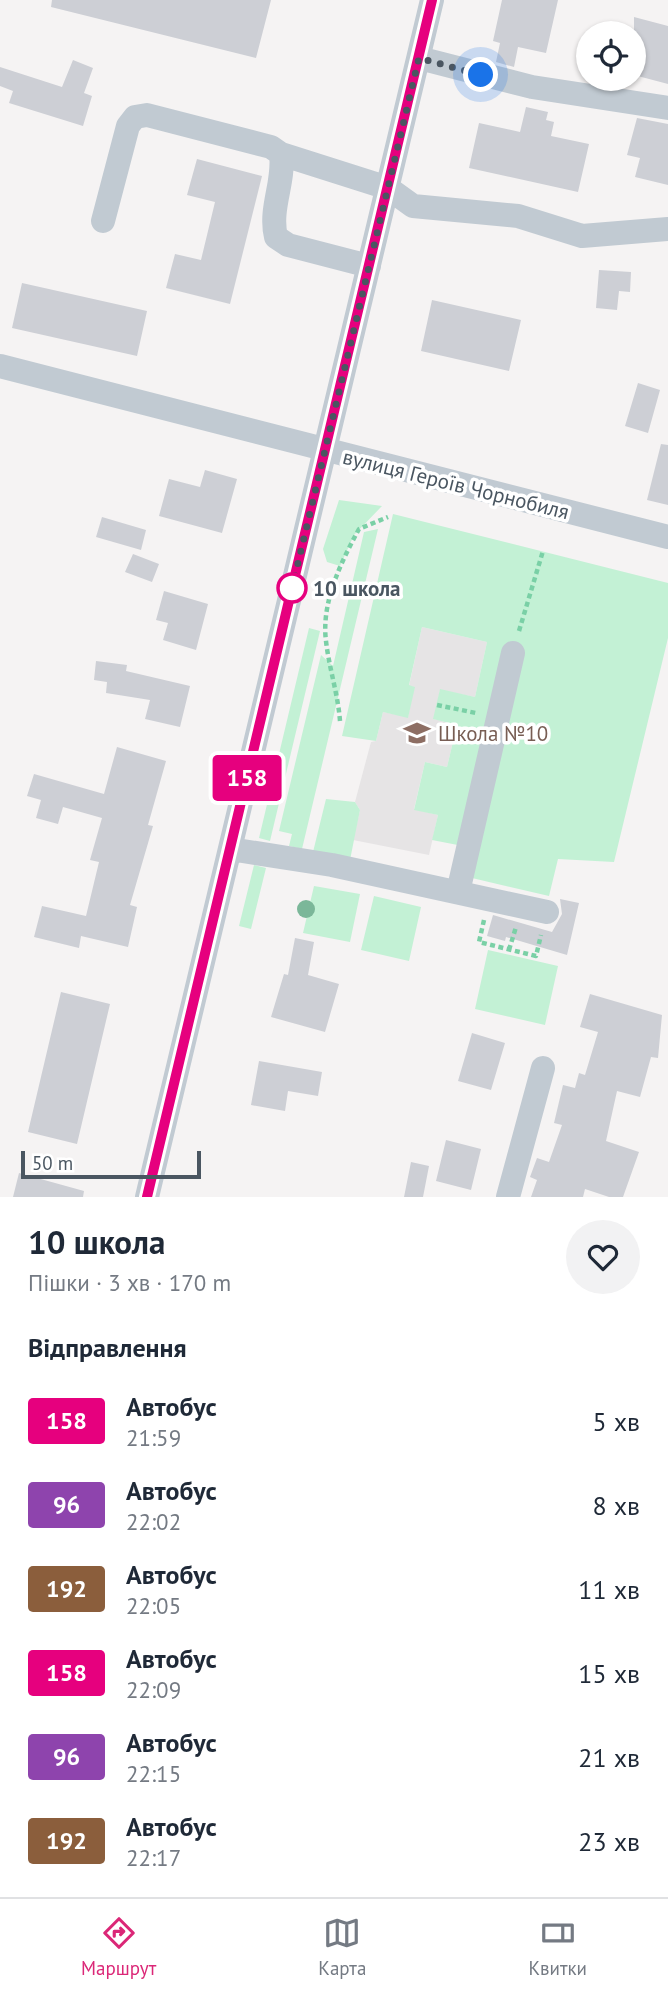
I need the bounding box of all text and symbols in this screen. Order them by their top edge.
map controls [576,21,646,91]
button: locate [576,21,646,91]
your location [463,57,498,92]
street label: вулиця Героїв Чорнобиля [340,443,572,525]
marker: 10 школа [277,573,307,603]
place label: 10 школа [313,575,400,602]
school or university icon: Школа №10 [402,718,432,748]
place label: Школа №10 [438,720,548,747]
line badge: 158 [207,755,287,801]
text: 158 [227,762,267,793]
scale bar [21,1148,201,1180]
text: 50 m [32,1151,73,1175]
text: 10 школа [28,1220,165,1263]
button: heart [566,1220,640,1294]
text: Пішки · 3 хв · 170 m [28,1268,231,1297]
text: Відправлення [28,1331,187,1364]
text: Автобус [126,1390,217,1423]
text: 158 [46,1405,87,1436]
text: 5 хв [593,1405,640,1438]
text: 21:59 [126,1423,181,1452]
text: Автобус [126,1474,217,1507]
text: 96 [53,1489,80,1520]
text: 8 хв [593,1489,640,1522]
text: 22:02 [126,1507,181,1536]
text: Автобус [126,1558,217,1591]
text: 192 [46,1573,87,1604]
text: 11 хв [578,1573,640,1606]
text: 22:05 [126,1591,181,1620]
text: Автобус [126,1642,217,1675]
text: 158 [46,1657,87,1688]
text: 15 хв [578,1657,640,1690]
text: 22:09 [126,1675,181,1704]
text: Автобус [126,1726,217,1759]
text: 96 [53,1741,80,1772]
text: 21 хв [578,1741,640,1774]
text: 22:15 [126,1759,181,1788]
text: Автобус [126,1810,217,1843]
text: 192 [46,1825,87,1856]
text: 23 хв [578,1825,640,1858]
text: 22:17 [126,1843,181,1872]
tab: Маршрут [81,1914,156,1980]
tab: Карта [318,1914,366,1980]
tab: Квитки [528,1914,587,1980]

